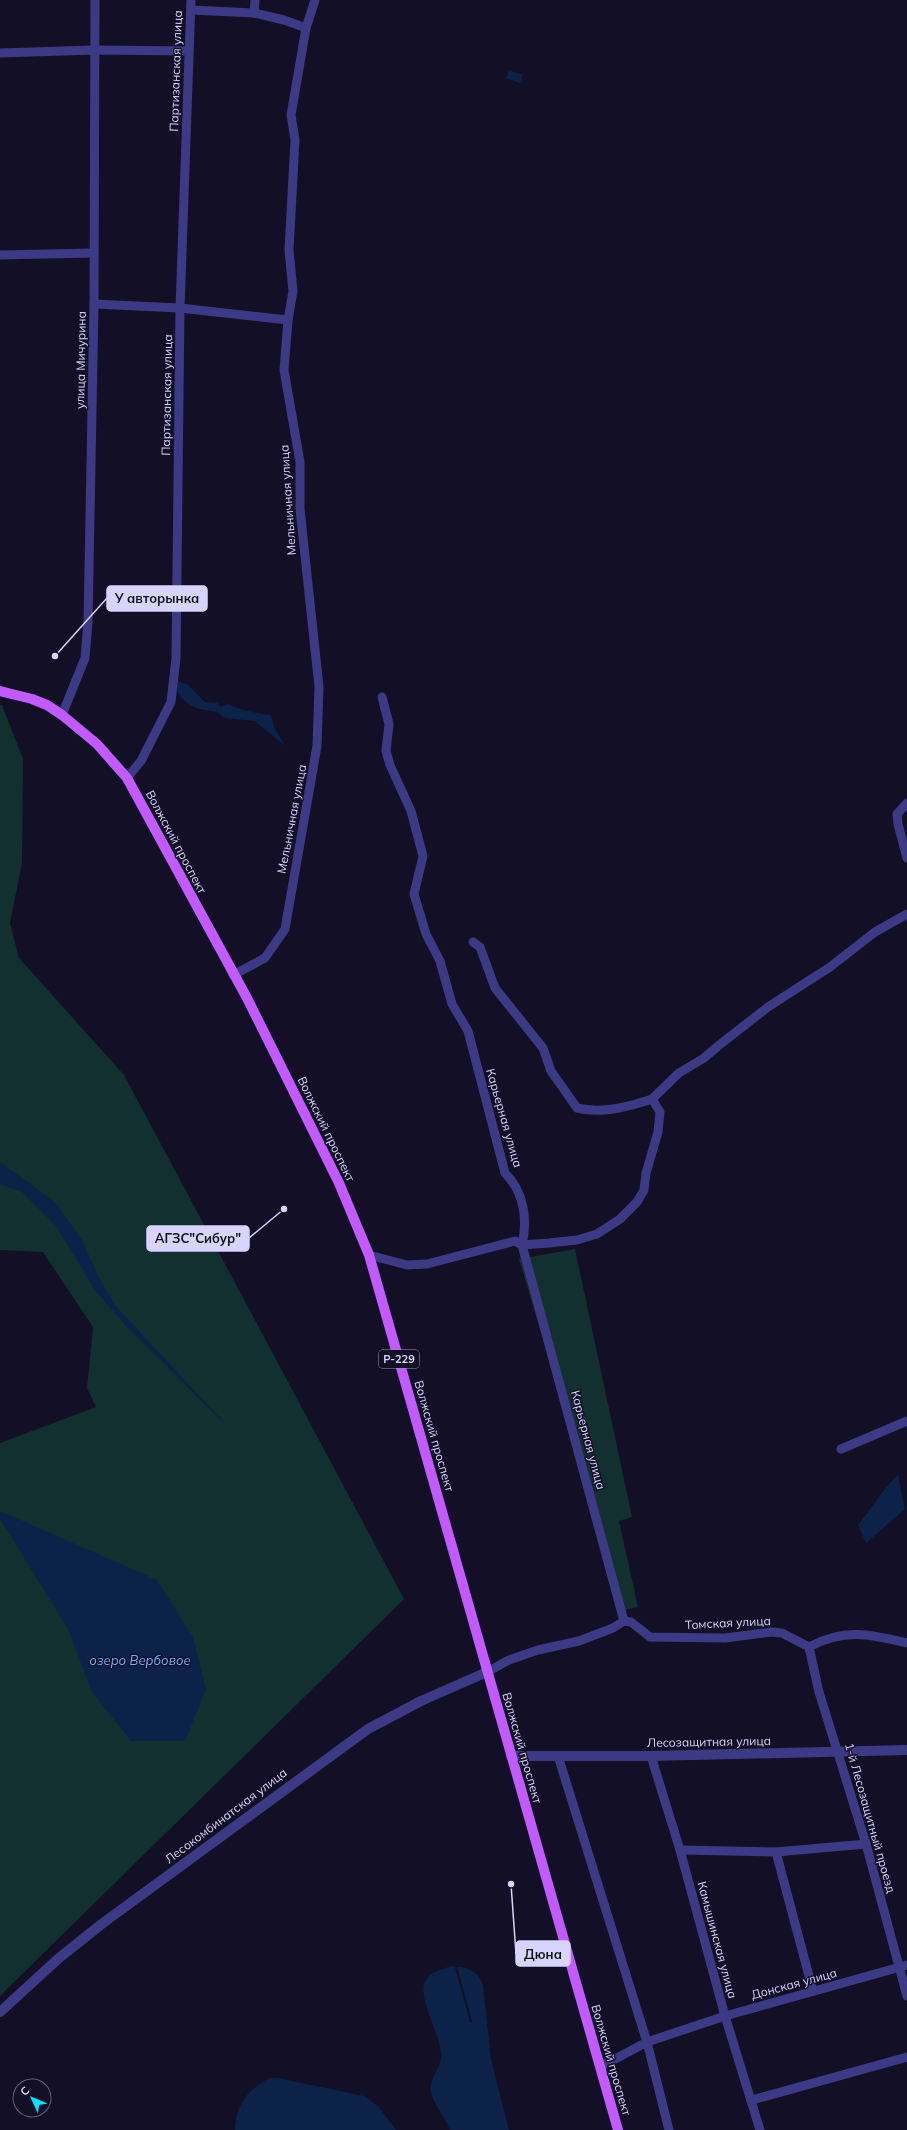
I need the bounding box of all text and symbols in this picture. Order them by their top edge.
street label: Партизанская улица [166,10,185,132]
street label: улица Мичурина [72,311,89,409]
street label: Партизанская улица [158,334,175,456]
street label: Мельничная улица [276,444,299,556]
callout: У авторынка [107,586,207,611]
text: У авторынка [114,590,199,606]
street label: Мельничная улица [274,763,309,875]
street label: Волжский проспект [143,788,210,896]
street label: Карьерная улица [483,1067,526,1169]
street label: Волжский проспект [295,1074,359,1184]
callout: АГЗС"Сибур" [147,1226,249,1251]
text: АГЗС"Сибур" [155,1230,241,1247]
road number: Р-229 [379,1350,419,1368]
street label: Волжский проспект [411,1379,458,1494]
street label: Карьерная улица [568,1389,609,1491]
street label: Томская улица [685,1613,771,1632]
water label: озеро Вербовое [89,1652,191,1668]
street label: Волжский проспект [499,1691,546,1806]
street label: Лесозащитная улица [647,1733,771,1750]
street label: 1-й Лесозащитный проезд [842,1741,899,1895]
street label: Лесокомбинатская улица [162,1765,290,1866]
street label: Камышинская улица [695,1880,740,2000]
callout: Дюна [516,1941,570,1966]
text: Дюна [524,1946,562,1962]
street label: Донская улица [749,1965,838,2002]
street label: Волжский проспект [588,2003,635,2118]
north arrow [12,2078,52,2118]
text: С [17,2083,33,2099]

